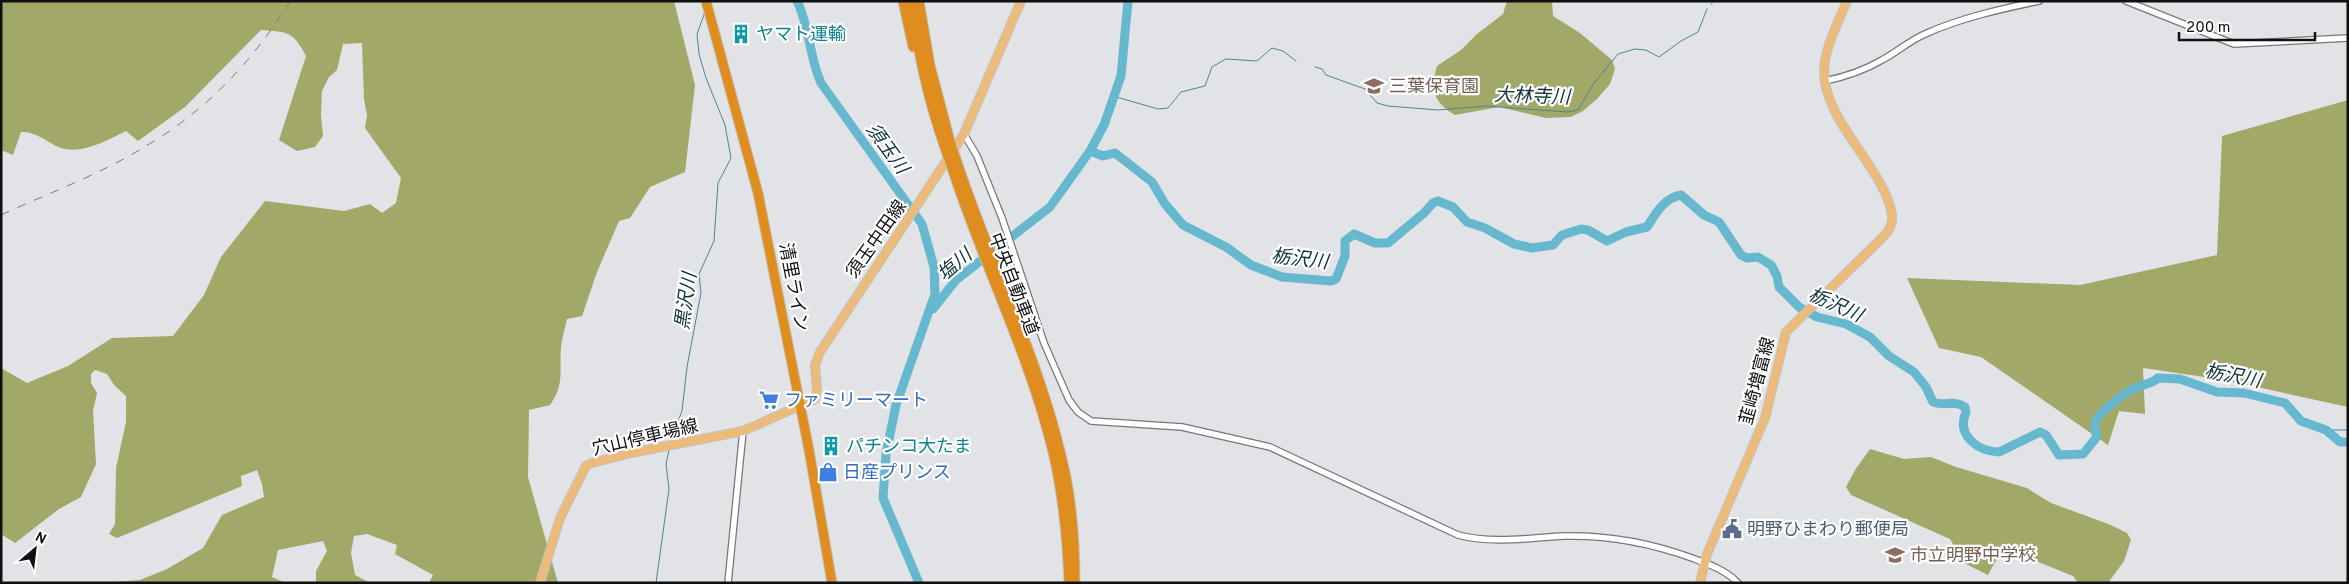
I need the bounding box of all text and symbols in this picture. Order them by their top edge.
scale bar [2179,10,2315,42]
text: 200 m [2186,19,2231,38]
building icon: ヤマト運輸 [730,23,752,45]
place label: ヤマト運輸 [756,24,846,47]
school or university icon: 三葉保育園 [1363,75,1385,97]
place label: 三葉保育園 [1389,76,1479,99]
water label: 大林寺川 [1494,84,1572,110]
water label: 須玉川 [860,119,914,181]
street label: 須玉中田線 [842,196,912,283]
street label: 中央自動車道 [983,230,1043,339]
street label: 清里ライン [773,241,812,334]
water label: 塩川 [933,243,979,287]
water label: 栃沢川 [1270,245,1331,276]
water label: 黒沢川 [671,269,703,331]
water label: 栃沢川 [1804,283,1868,329]
street label: 韮崎増富線 [1736,335,1781,428]
water label: 栃沢川 [2202,360,2265,395]
supermarket icon: ファミリーマート [758,389,780,411]
place label: ファミリーマート [784,390,928,413]
street label: 穴山停車場線 [590,415,701,462]
building icon: パチンコ大たま [820,435,842,457]
place label: パチンコ大たま [846,436,971,459]
shop icon: 日産プリンス [817,461,839,483]
place label: 日産プリンス [843,462,951,485]
public building icon: 明野ひまわり郵便局 [1721,518,1743,540]
place label: 明野ひまわり郵便局 [1747,519,1909,542]
north arrow [10,524,60,574]
text: N [32,529,49,549]
school or university icon: 市立明野中学校 [1884,544,1906,566]
place label: 市立明野中学校 [1910,545,2036,568]

